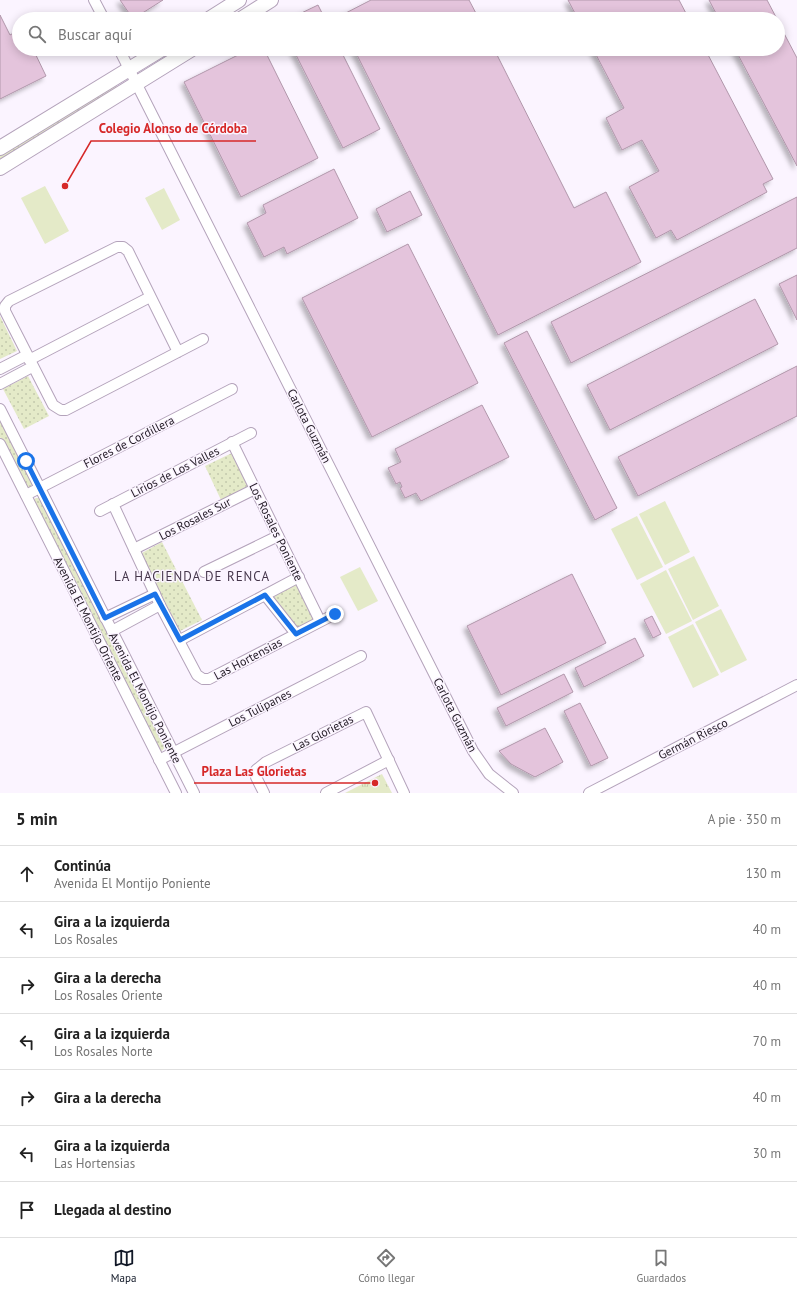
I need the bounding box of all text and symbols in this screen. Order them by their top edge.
search box [12,12,785,56]
icon: search [26,23,48,45]
text: Buscar aquí [58,25,132,44]
callout: Colegio Alonso de Córdoba [91,116,256,141]
text: Colegio Alonso de Córdoba [99,120,247,137]
street label: Carlota Guzmán [284,386,335,465]
street label: Flores de Cordillera [81,412,177,471]
street label: Lirios de Los Valles [128,443,222,500]
route start [17,452,35,470]
street label: Los Rosales Poniente [246,480,307,583]
street label: Los Rosales Sur [156,494,233,543]
street label: Avenida El Montijo Oriente [51,554,126,684]
district label: LA HACIENDA DE RENCA [114,568,270,585]
route end [326,605,344,623]
street label: Avenida El Montijo Poniente [106,630,185,766]
street label: Las Hortensias [211,634,284,683]
street label: Carlota Guzmán [430,675,481,754]
street label: Los Tulipanes [226,685,294,730]
street label: Las Glorietas [290,711,356,754]
street label: Germán Riesco [655,715,730,763]
callout: Plaza Las Glorietas [194,758,315,783]
text: Plaza Las Glorietas [202,763,307,780]
text: 5 min [16,808,57,830]
text: A pie · 350 m [708,811,781,828]
text: Continúa [54,856,111,875]
icon: ahead [16,863,38,885]
text: 130 m [746,865,781,882]
text: Avenida El Montijo Poniente [54,875,211,892]
text: Gira a la izquierda [54,912,170,931]
icon: left [16,919,38,941]
text: 40 m [753,921,781,938]
text: Los Rosales [54,931,118,948]
text: Gira a la derecha [54,968,161,987]
icon: right [16,975,38,997]
text: 40 m [753,977,781,994]
text: Los Rosales Oriente [54,987,163,1004]
text: Gira a la izquierda [54,1024,170,1043]
icon: left [16,1031,38,1053]
text: 70 m [753,1033,781,1050]
text: Los Rosales Norte [54,1043,153,1060]
icon: right [16,1087,38,1109]
text: Gira a la derecha [54,1088,161,1107]
text: 40 m [753,1089,781,1106]
text: Gira a la izquierda [54,1136,170,1155]
icon: left [16,1143,38,1165]
text: 30 m [753,1145,781,1162]
text: Las Hortensias [54,1155,135,1172]
icon: arrive [16,1199,38,1221]
text: Llegada al destino [54,1200,172,1219]
tab: Mapa [111,1247,136,1285]
tab: Cómo llegar [358,1247,415,1285]
tab: Guardados [636,1247,686,1285]

